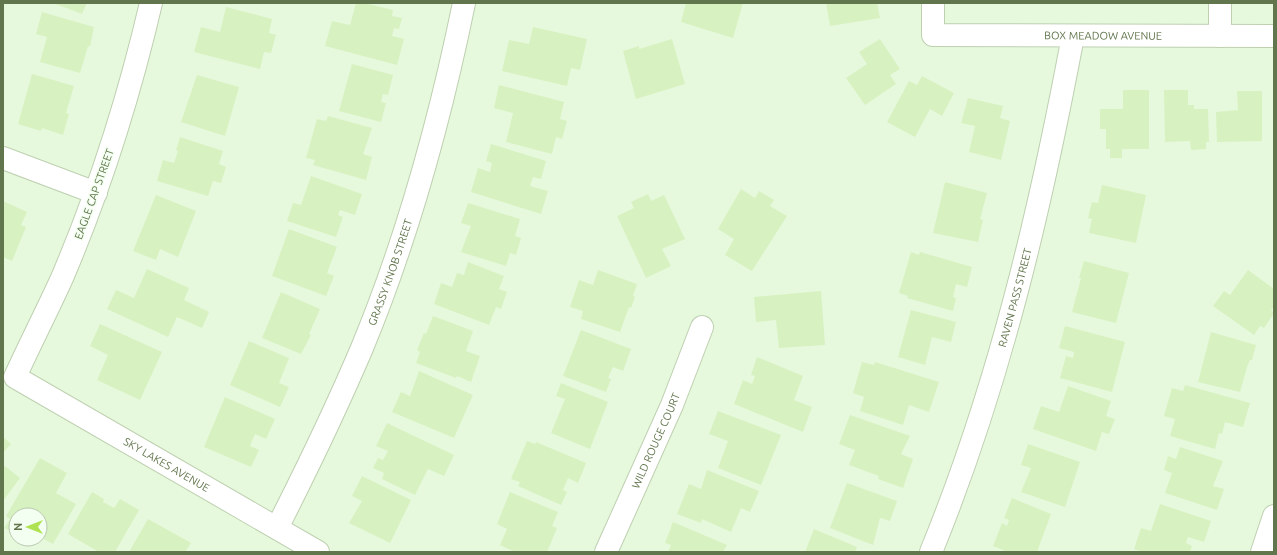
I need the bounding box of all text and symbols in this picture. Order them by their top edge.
street label: BOX MEADOW AVENUE [1044,29,1162,42]
street label: EAGLE CAP STREET [72,147,116,241]
street label: GRASSY KNOB STREET [366,217,414,327]
street label: RAVEN PASS STREET [996,247,1034,349]
street label: WILD ROUGE COURT [629,391,682,490]
street label: SKY LAKES AVENUE [121,435,212,494]
north arrow [8,507,48,547]
text: N [12,523,24,531]

